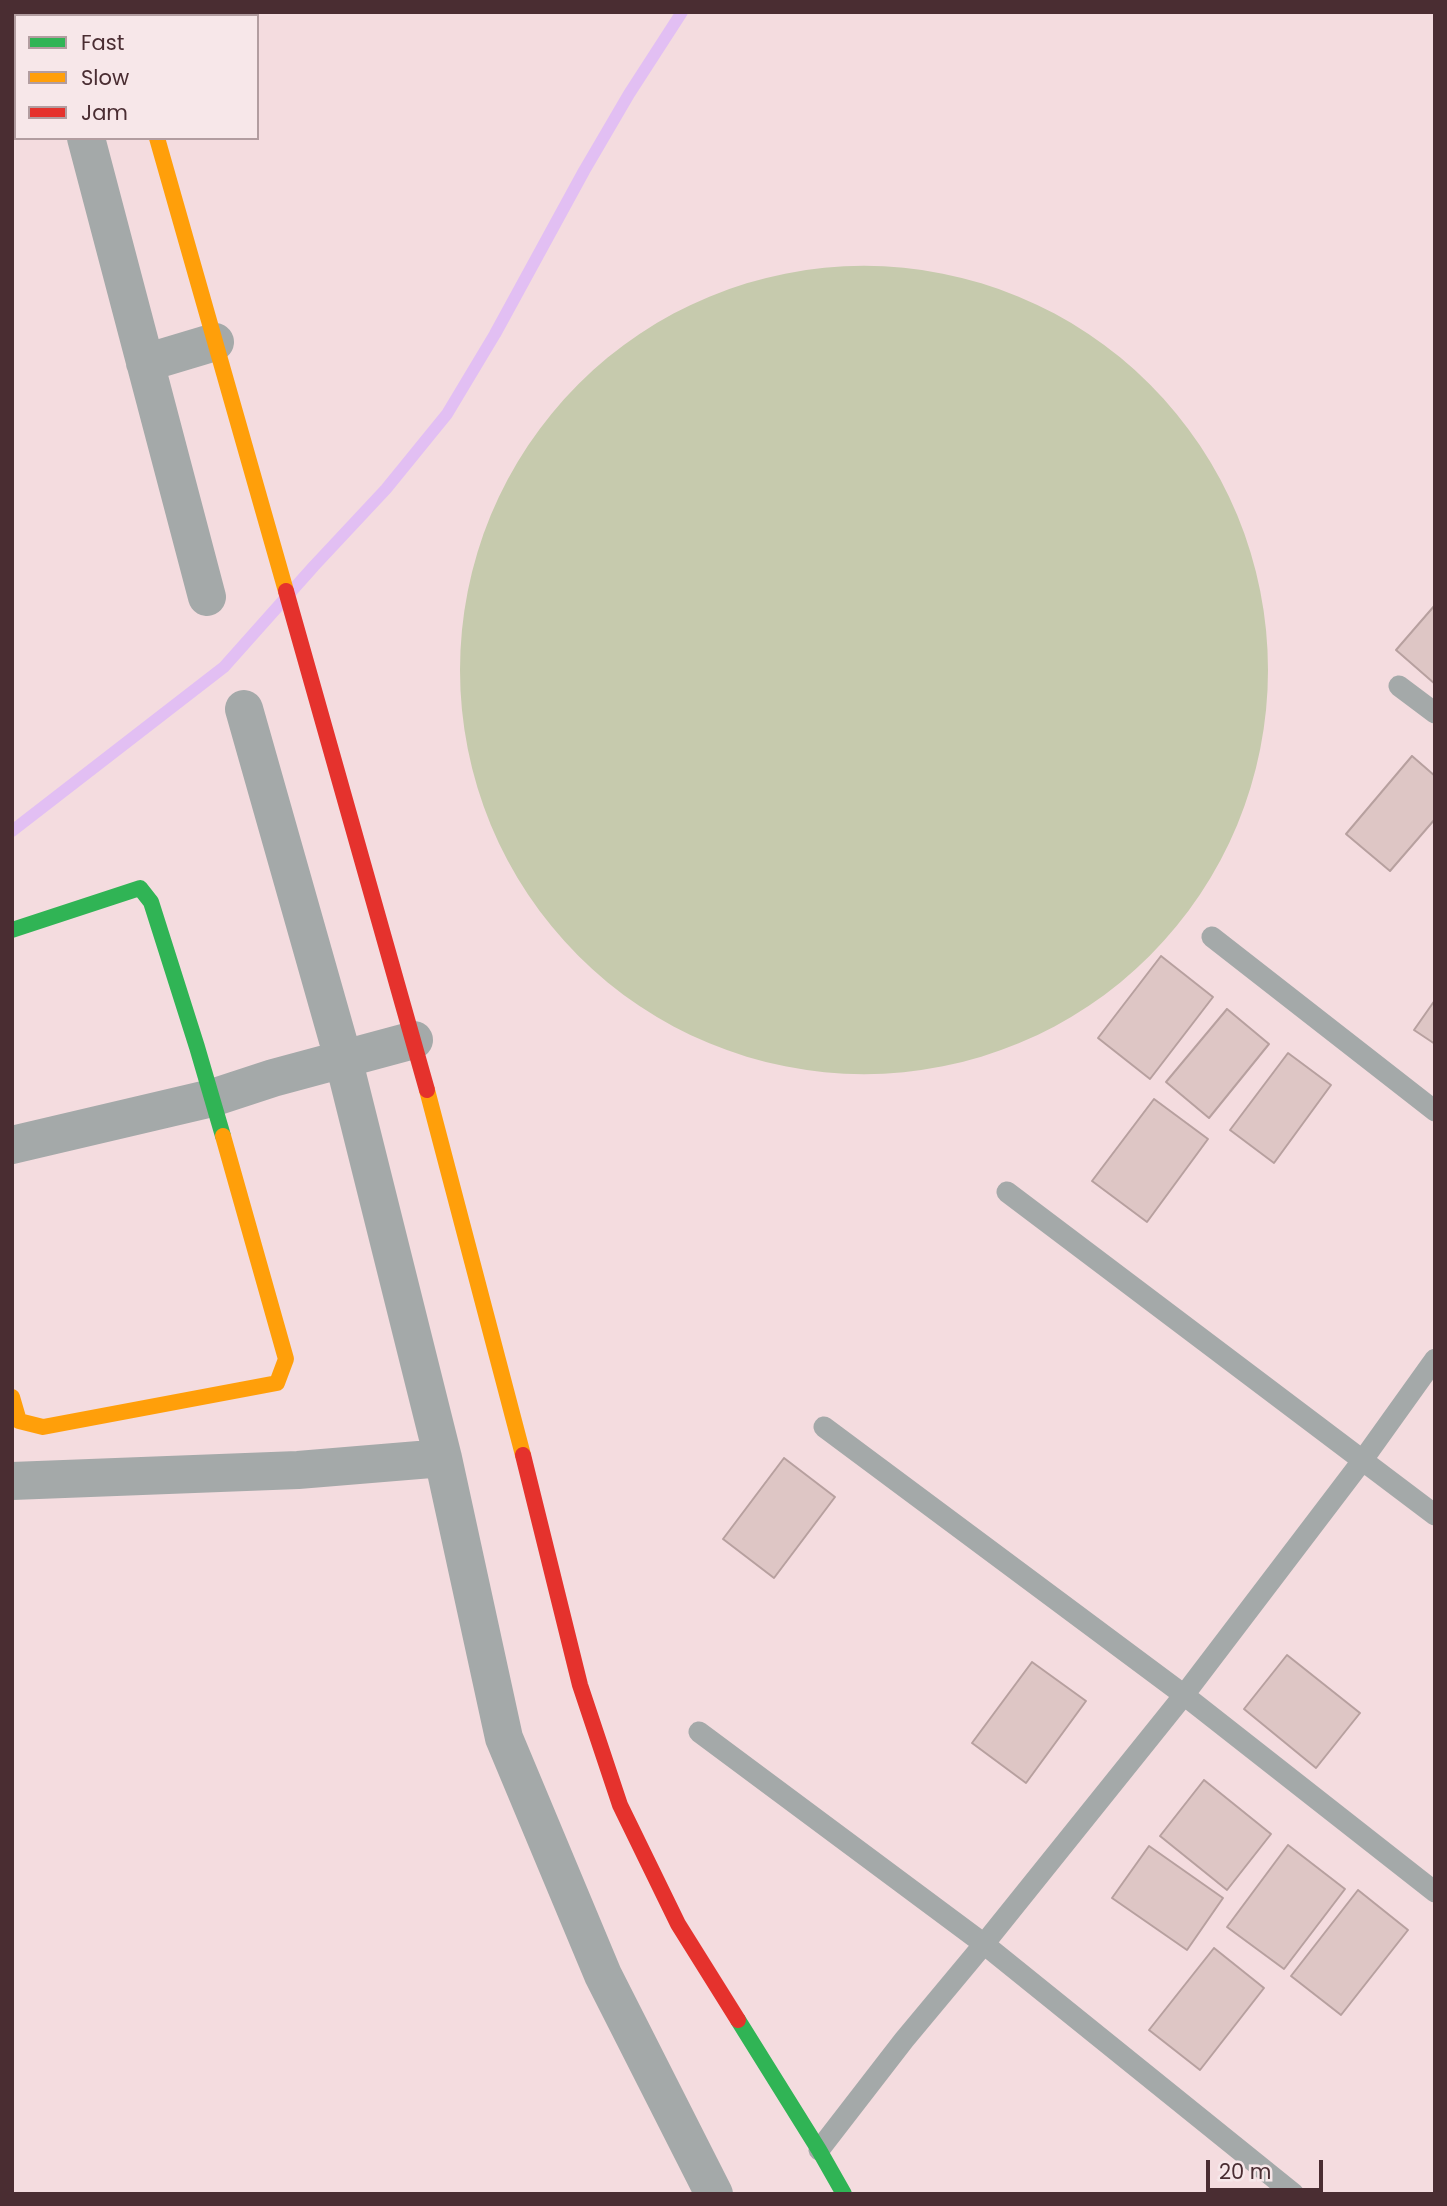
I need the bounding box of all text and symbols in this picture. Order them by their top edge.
legend [14,14,259,140]
text: Fast [81,28,124,57]
text: Slow [81,63,129,92]
text: Jam [81,98,128,127]
scale bar [1209,2146,1326,2190]
text: 20 m [1219,2157,1272,2186]

